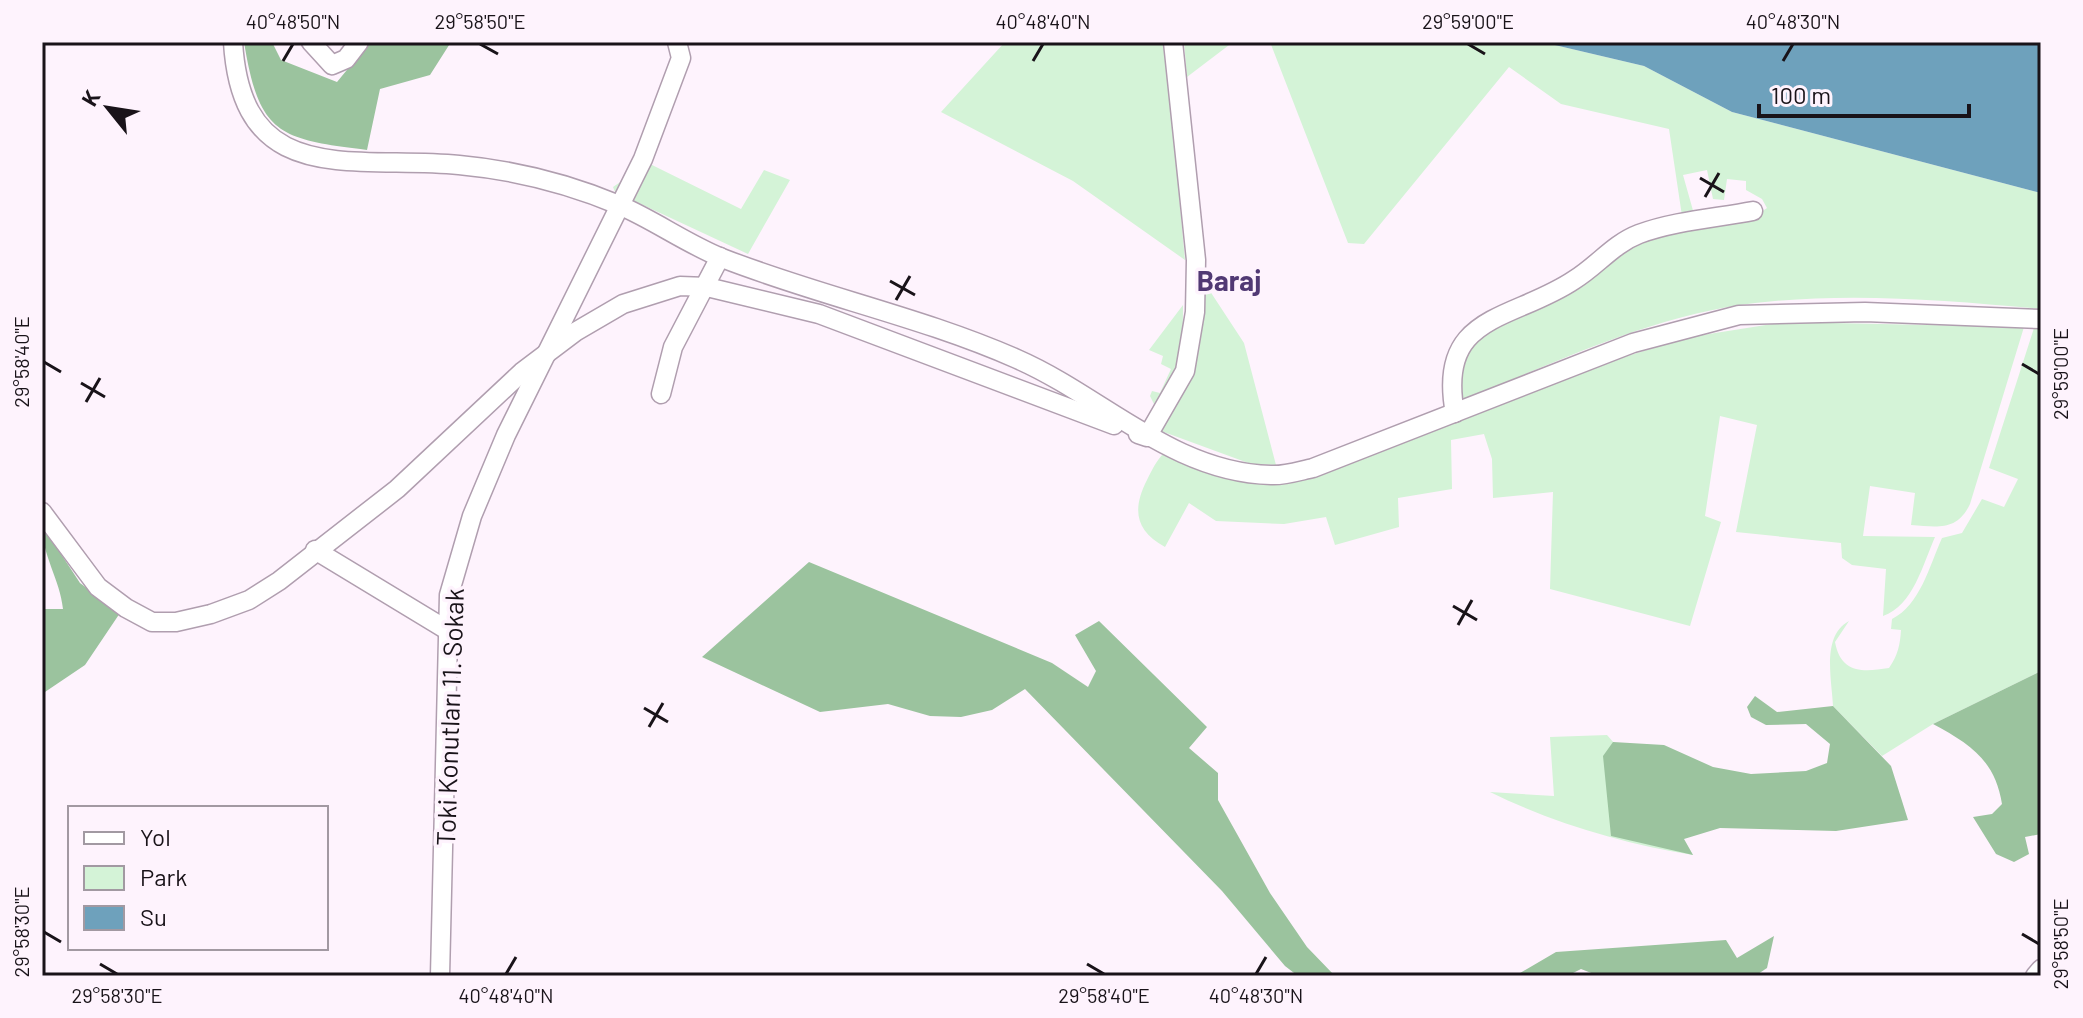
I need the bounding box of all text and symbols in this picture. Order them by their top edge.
text: 40°48'50"N [246,9,340,33]
text: 29°58'50"E [434,9,526,33]
text: 40°48'40"N [996,9,1090,33]
text: 29°59'00"E [1422,9,1514,33]
text: 40°48'30"N [1746,9,1840,33]
north arrow [68,68,148,148]
scale bar [1759,68,1969,118]
text: 100 m [1771,80,1831,109]
text: K [75,85,105,110]
district label: Baraj [1197,263,1261,297]
text: 29°58'40"E [9,316,33,408]
text: 29°59'00"E [2048,328,2072,420]
street label: Toki Konutları 11. Sokak [429,588,469,846]
legend [68,806,328,950]
text: Yol [140,822,171,851]
text: Park [140,862,187,891]
text: 29°58'30"E [9,886,33,978]
text: 29°58'50"E [2048,898,2072,990]
text: Su [140,902,167,931]
text: 29°58'30"E [71,983,163,1007]
text: 40°48'40"N [459,983,553,1007]
text: 29°58'40"E [1058,983,1150,1007]
text: 40°48'30"N [1209,983,1303,1007]

